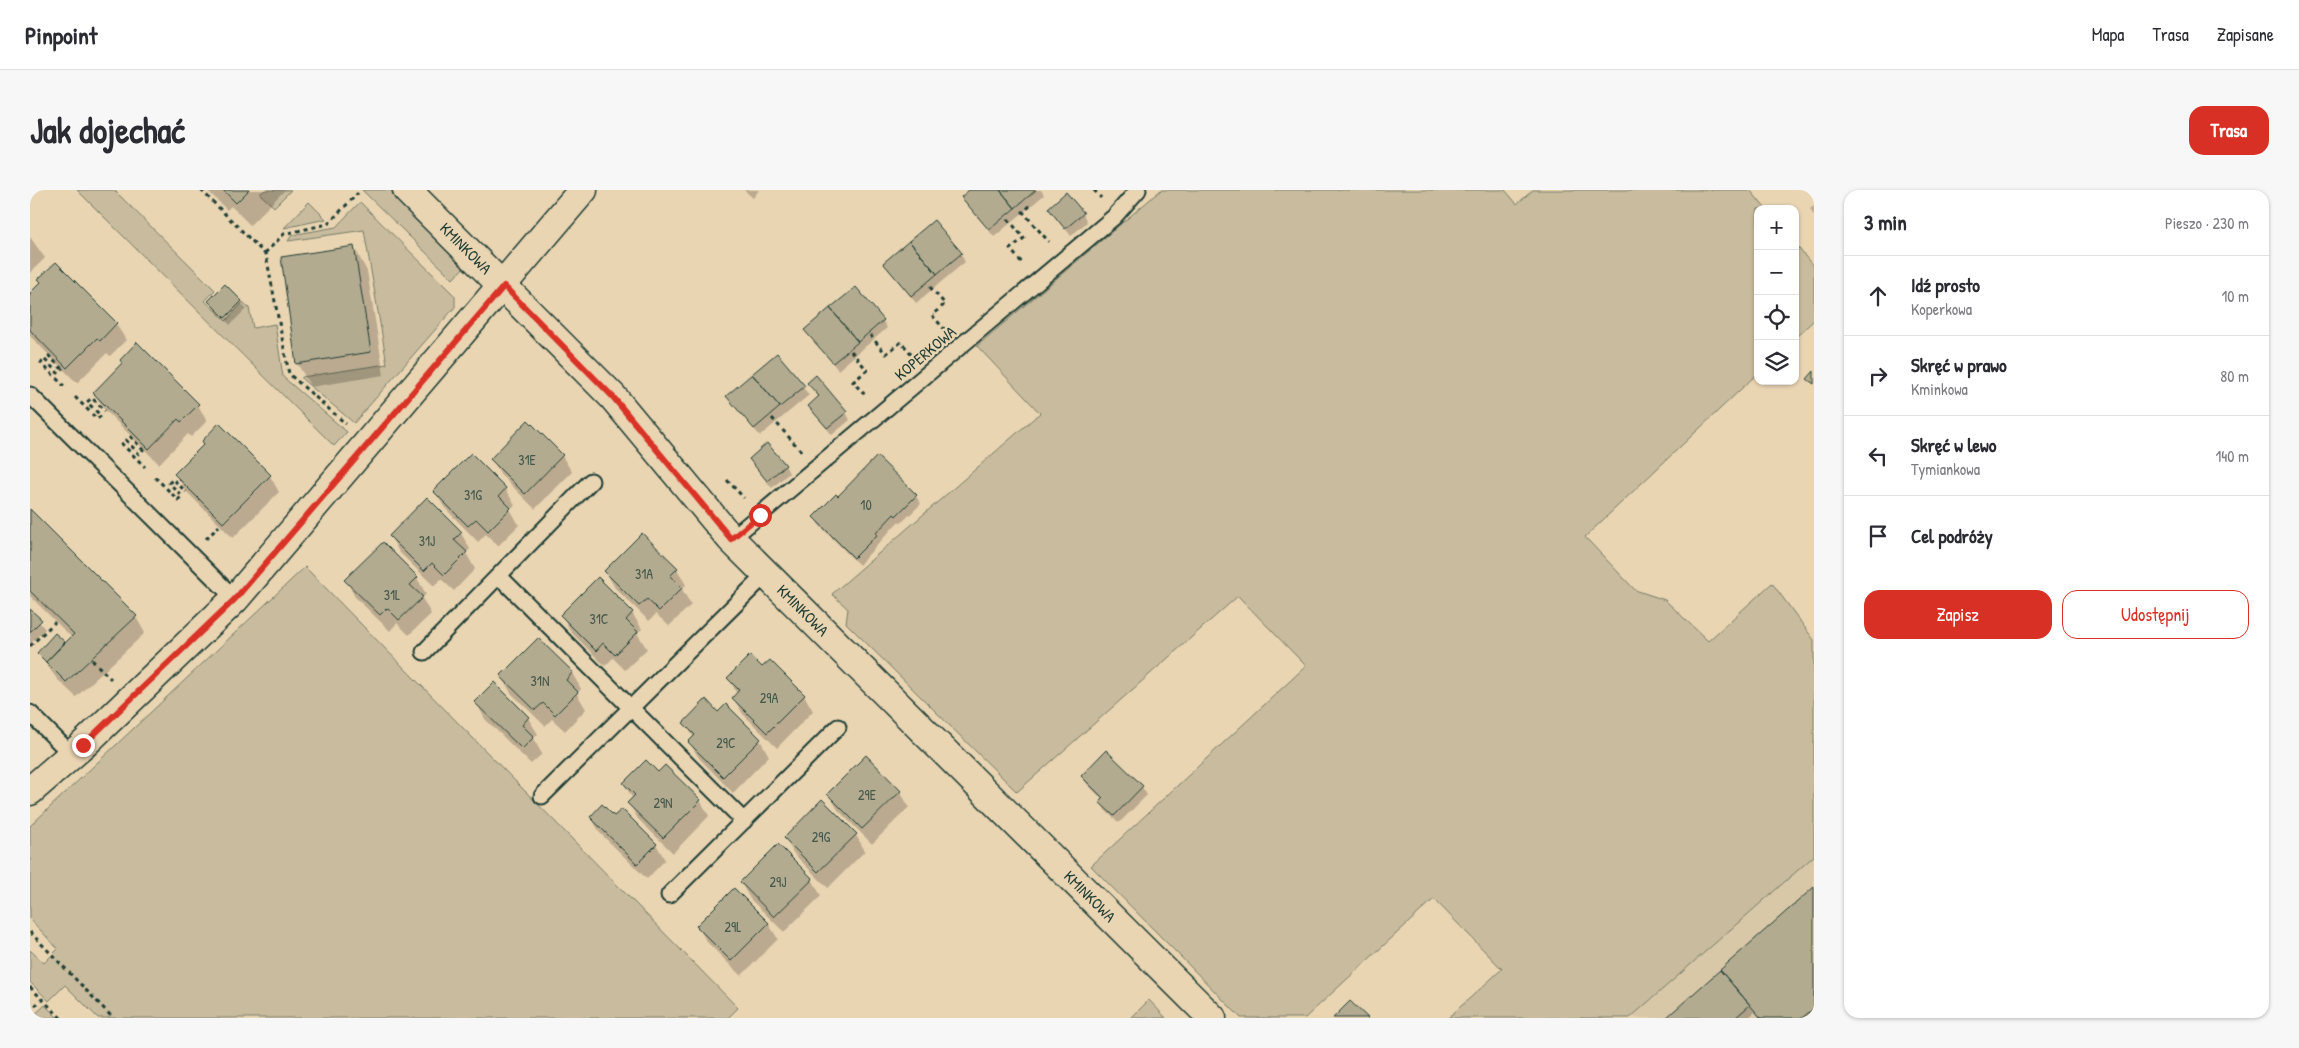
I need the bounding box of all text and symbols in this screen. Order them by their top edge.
text: Pinpoint [25,19,97,51]
text: Mapa [2092,22,2124,47]
text: Trasa [2152,22,2189,47]
text: Zapisane [2217,22,2274,47]
button: Trasa [2189,106,2269,155]
text: Jak dojechać [30,107,185,154]
map controls [1754,205,1799,385]
button: + [1754,205,1799,250]
text: 3 min [1864,208,1907,237]
text: Pieszo · 230 m [2165,212,2249,234]
street label: KMINKOWA [435,217,497,279]
button: − [1754,250,1799,295]
text: Idź prosto [1911,272,1980,298]
icon: ahead [1864,282,1892,310]
text: 10 m [2221,285,2249,307]
button: locate [1754,295,1799,340]
text: Koperkowa [1911,298,1972,320]
street label: KOPERKOWA [889,321,961,385]
button: layers [1754,340,1799,385]
text: Skręć w prawo [1911,352,2007,378]
icon: right [1864,362,1892,390]
text: 80 m [2220,365,2249,387]
text: Kminkowa [1911,378,1968,400]
text: Skręć w lewo [1911,432,1996,458]
icon: left [1864,442,1892,470]
text: 140 m [2215,445,2249,467]
house number: 31E [518,450,536,469]
text: Tymiankowa [1911,458,1980,480]
house number: 31G [464,485,482,504]
house number: 10 [860,495,872,514]
route start [749,504,772,527]
icon: arrive [1864,522,1892,550]
text: Cel podróży [1911,523,1993,549]
house number: 31J [419,531,435,550]
house number: 31A [635,564,653,583]
street label: KMINKOWA [772,579,834,641]
house number: 31L [384,585,400,604]
button: Zapisz [1864,590,2052,639]
button: Udostępnij [2062,590,2249,639]
house number: 31C [589,609,609,628]
house number: 31N [531,671,549,690]
house number: 29A [760,688,778,707]
house number: 29C [716,733,736,752]
route end [72,734,95,757]
house number: 29E [858,785,876,804]
house number: 29N [653,793,673,812]
house number: 29G [812,827,830,846]
street label: KMINKOWA [1059,865,1121,927]
house number: 29J [770,872,786,891]
house number: 29L [725,917,741,936]

